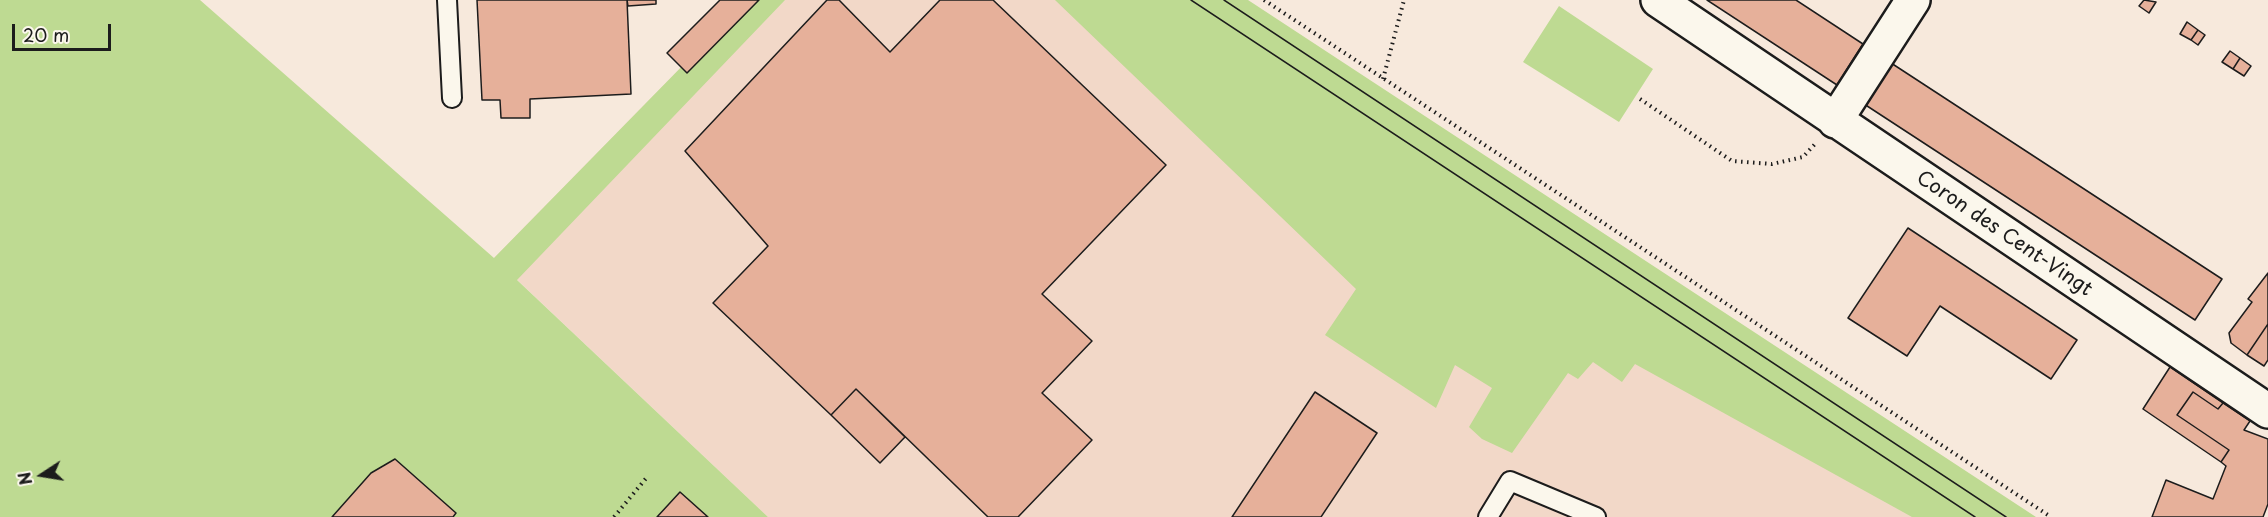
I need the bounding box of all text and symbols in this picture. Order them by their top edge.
scale bar [15,12,114,50]
text: 20 m [23,21,69,48]
street label: Coron des Cent-Vingt [1911,166,2097,302]
north arrow [12,445,72,505]
text: N [11,470,37,487]

